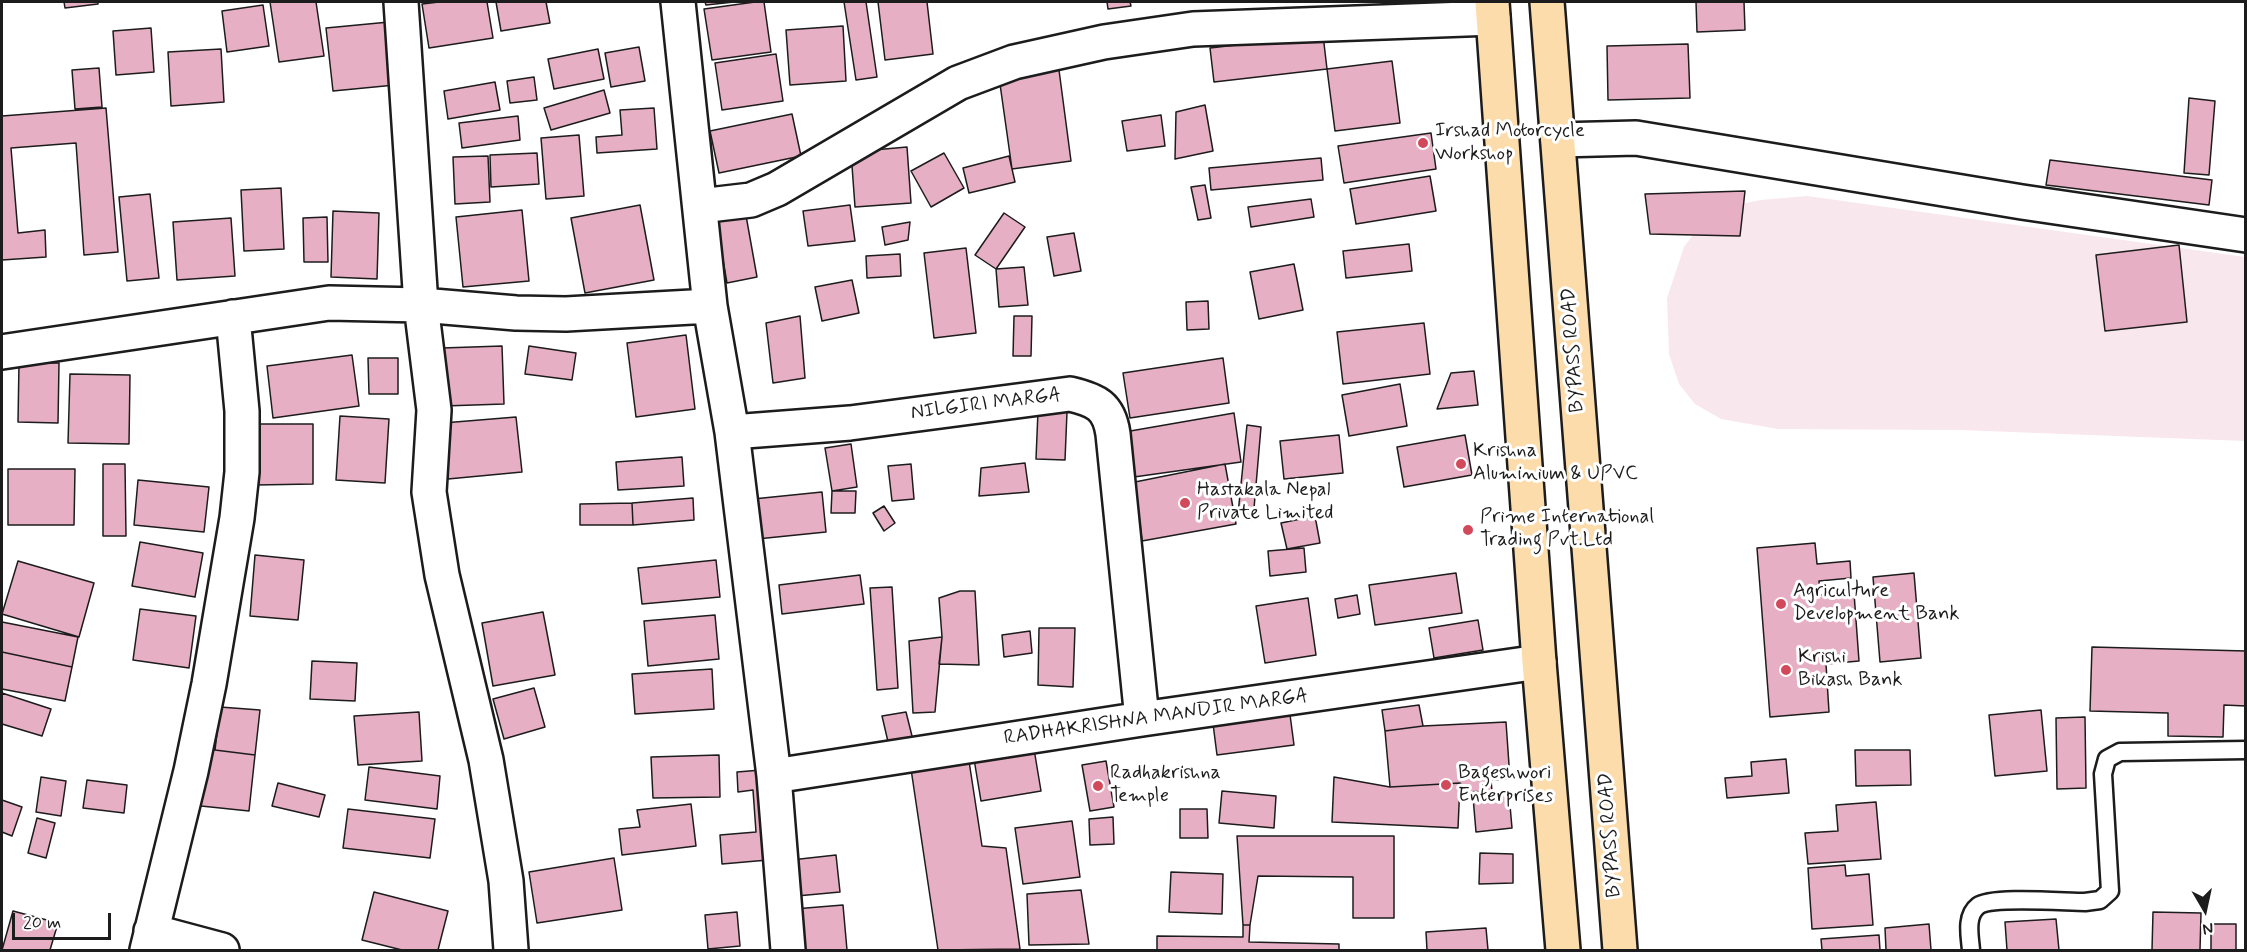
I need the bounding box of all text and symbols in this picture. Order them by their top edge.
place label: Irshad Motorcycle Workshop [1435,120,1585,167]
marker: Irshad Motorcycle Workshop [1416,136,1430,150]
street label: BYPASS ROAD [1558,287,1590,413]
street label: NILGIRI MARGA [910,384,1062,426]
place label: Krishna Aluminium & UPVC [1473,440,1638,487]
marker: Krishna Aluminium & UPVC [1454,457,1468,471]
place label: Hastakala Nepal Private Limited [1197,479,1333,526]
marker: Hastakala Nepal Private Limited [1178,496,1192,510]
place label: Prime International Trading Pvt.Ltd [1480,506,1654,553]
marker: Prime International Trading Pvt.Ltd [1461,523,1475,537]
place label: Agriculture Development Bank [1793,580,1959,627]
marker: Agriculture Development Bank [1774,597,1788,611]
place label: Krishi Bikash Bank [1798,646,1902,693]
marker: Krishi Bikash Bank [1779,663,1793,677]
street label: RADHAKRISHNA MANDIR MARGA [1002,685,1310,751]
place label: Radhakrishna Temple [1110,762,1221,809]
place label: Bageshwori Enterprises [1458,762,1553,809]
street label: BYPASS ROAD [1595,772,1627,898]
marker: Bageshwori Enterprises [1439,778,1453,792]
marker: Radhakrishna Temple [1091,779,1105,793]
north arrow [2175,880,2235,940]
scale bar [15,901,114,939]
text: 20 m [23,911,61,935]
text: N [2201,917,2215,939]

